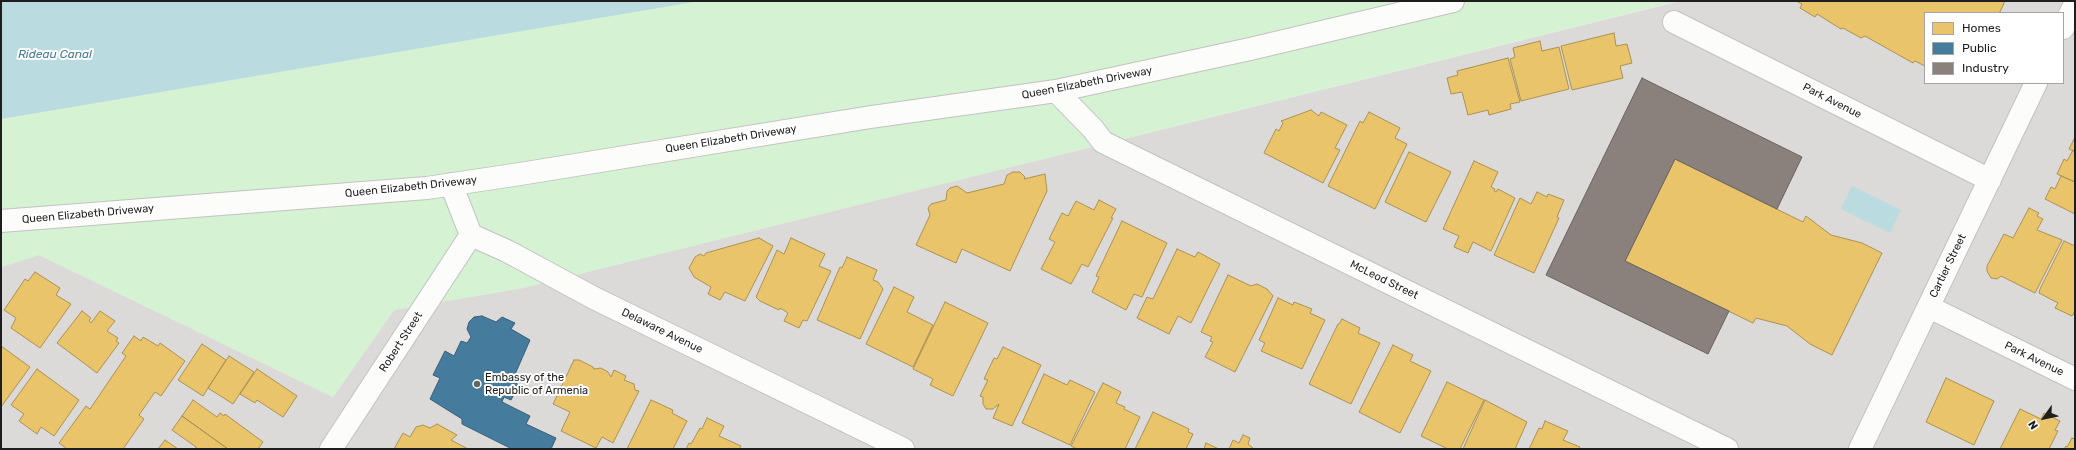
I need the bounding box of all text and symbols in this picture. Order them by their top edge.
legend [1924,12,2064,84]
text: Homes [1962,21,2001,35]
text: Public [1962,41,1997,55]
water label: Rideau Canal [18,48,92,62]
text: Industry [1962,61,2009,75]
street label: Queen Elizabeth Driveway [1021,64,1153,102]
street label: Park Avenue [1800,81,1864,121]
street label: Queen Elizabeth Driveway [664,122,798,156]
street label: Queen Elizabeth Driveway [344,173,478,201]
street label: Queen Elizabeth Driveway [21,202,155,226]
street label: Cartier Street [1927,232,1969,300]
street label: McLeod Street [1348,258,1420,302]
street label: Delaware Avenue [619,306,705,356]
street label: Robert Street [377,309,425,375]
street label: Park Avenue [2002,339,2066,379]
place label: Embassy of the Republic of Armenia [485,371,588,397]
marker: Embassy of the Republic of Armenia [472,379,482,389]
north arrow [2024,398,2064,438]
text: N [2026,418,2041,432]

